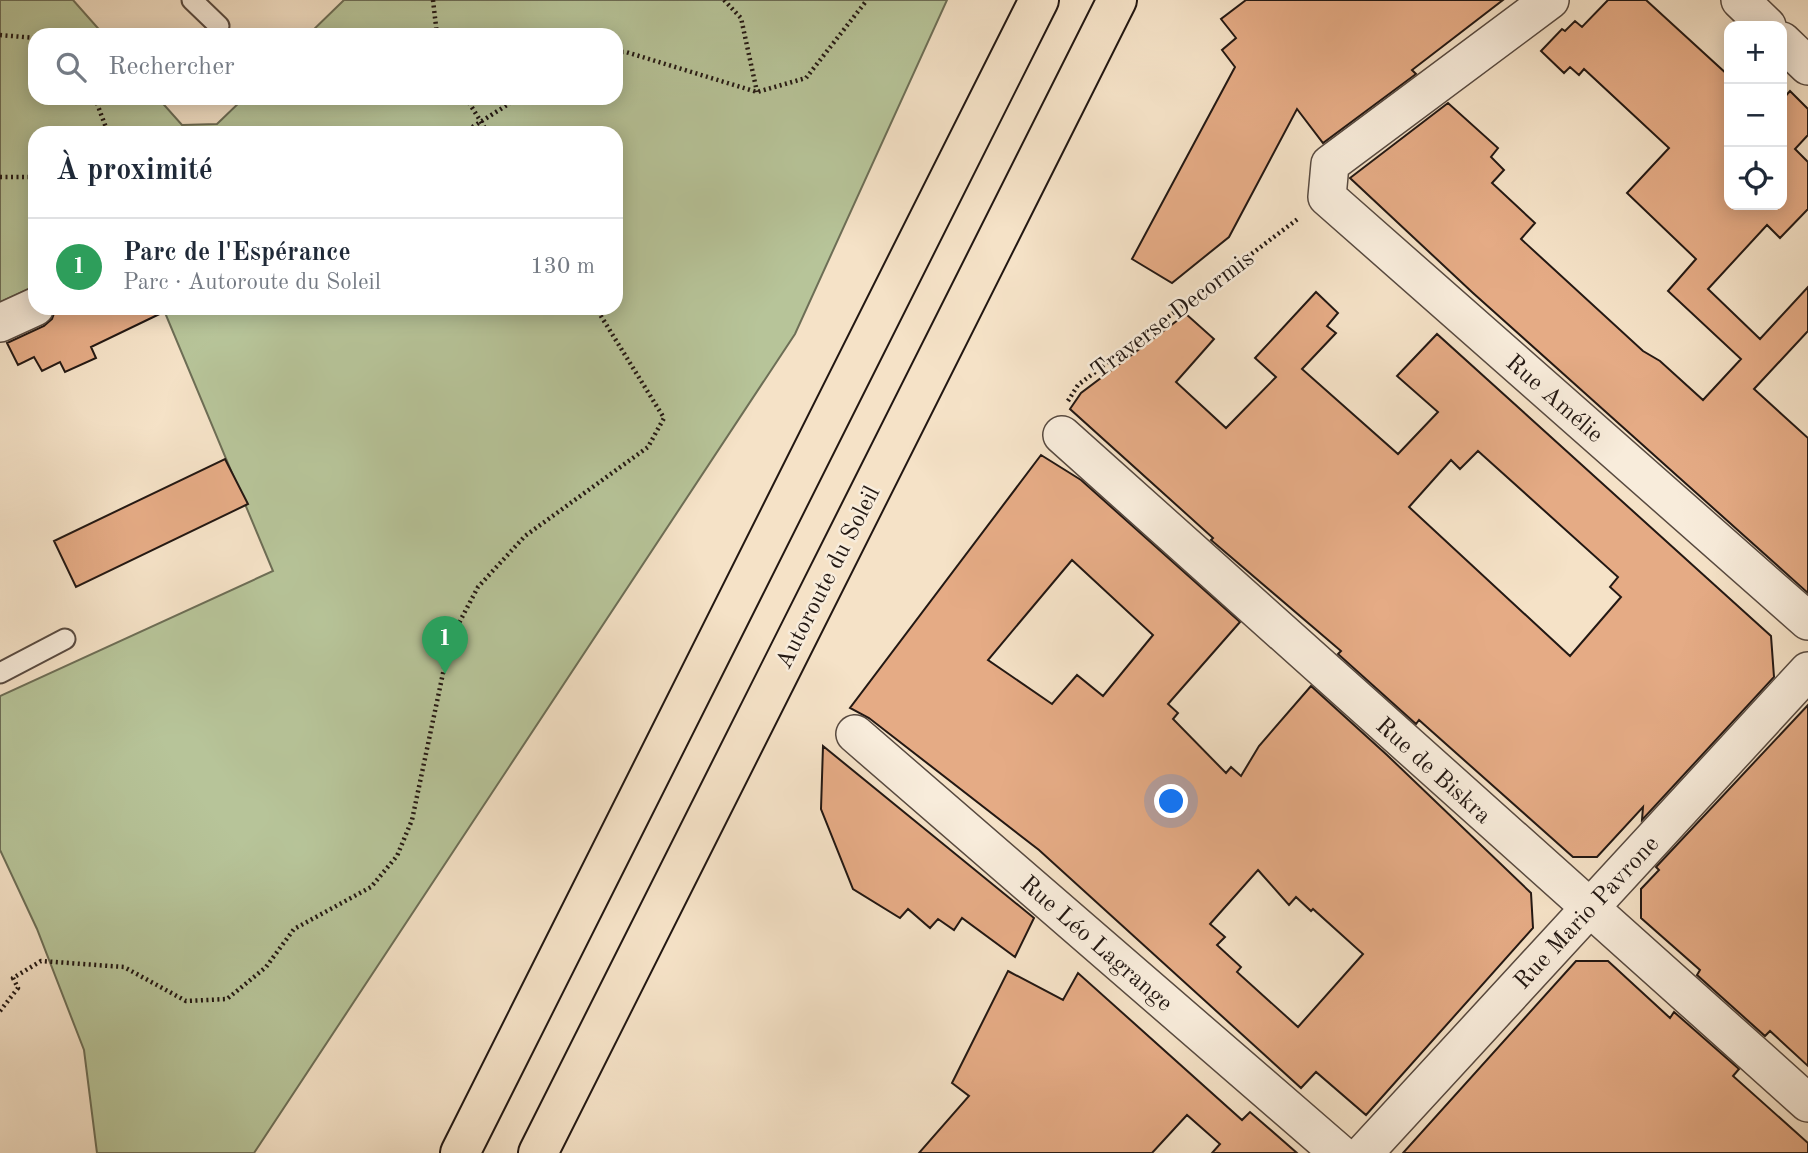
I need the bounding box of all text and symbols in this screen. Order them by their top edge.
map controls [1724,21,1787,210]
button: + [1724,21,1787,84]
search box [28,28,623,105]
icon: search [52,48,90,86]
text: Rechercher [108,54,235,80]
button: − [1724,84,1787,147]
button: locate [1724,147,1787,210]
text: À proximité [56,156,213,186]
text: Parc de l'Espérance [123,240,351,266]
street label: Traverse Decormis [1087,247,1259,384]
text: 1 [72,255,86,278]
text: 130 m [530,255,595,278]
text: Parc · Autoroute du Soleil [123,271,381,294]
street label: Rue Amélie [1500,351,1607,448]
street label: Autoroute du Soleil [772,483,885,673]
pin: 1 [422,616,468,674]
street label: Rue de Biskra [1370,714,1495,829]
your location [1154,784,1188,818]
street label: Rue Mario Pavrone [1511,832,1664,995]
street label: Rue Léo Lagrange [1015,872,1176,1017]

